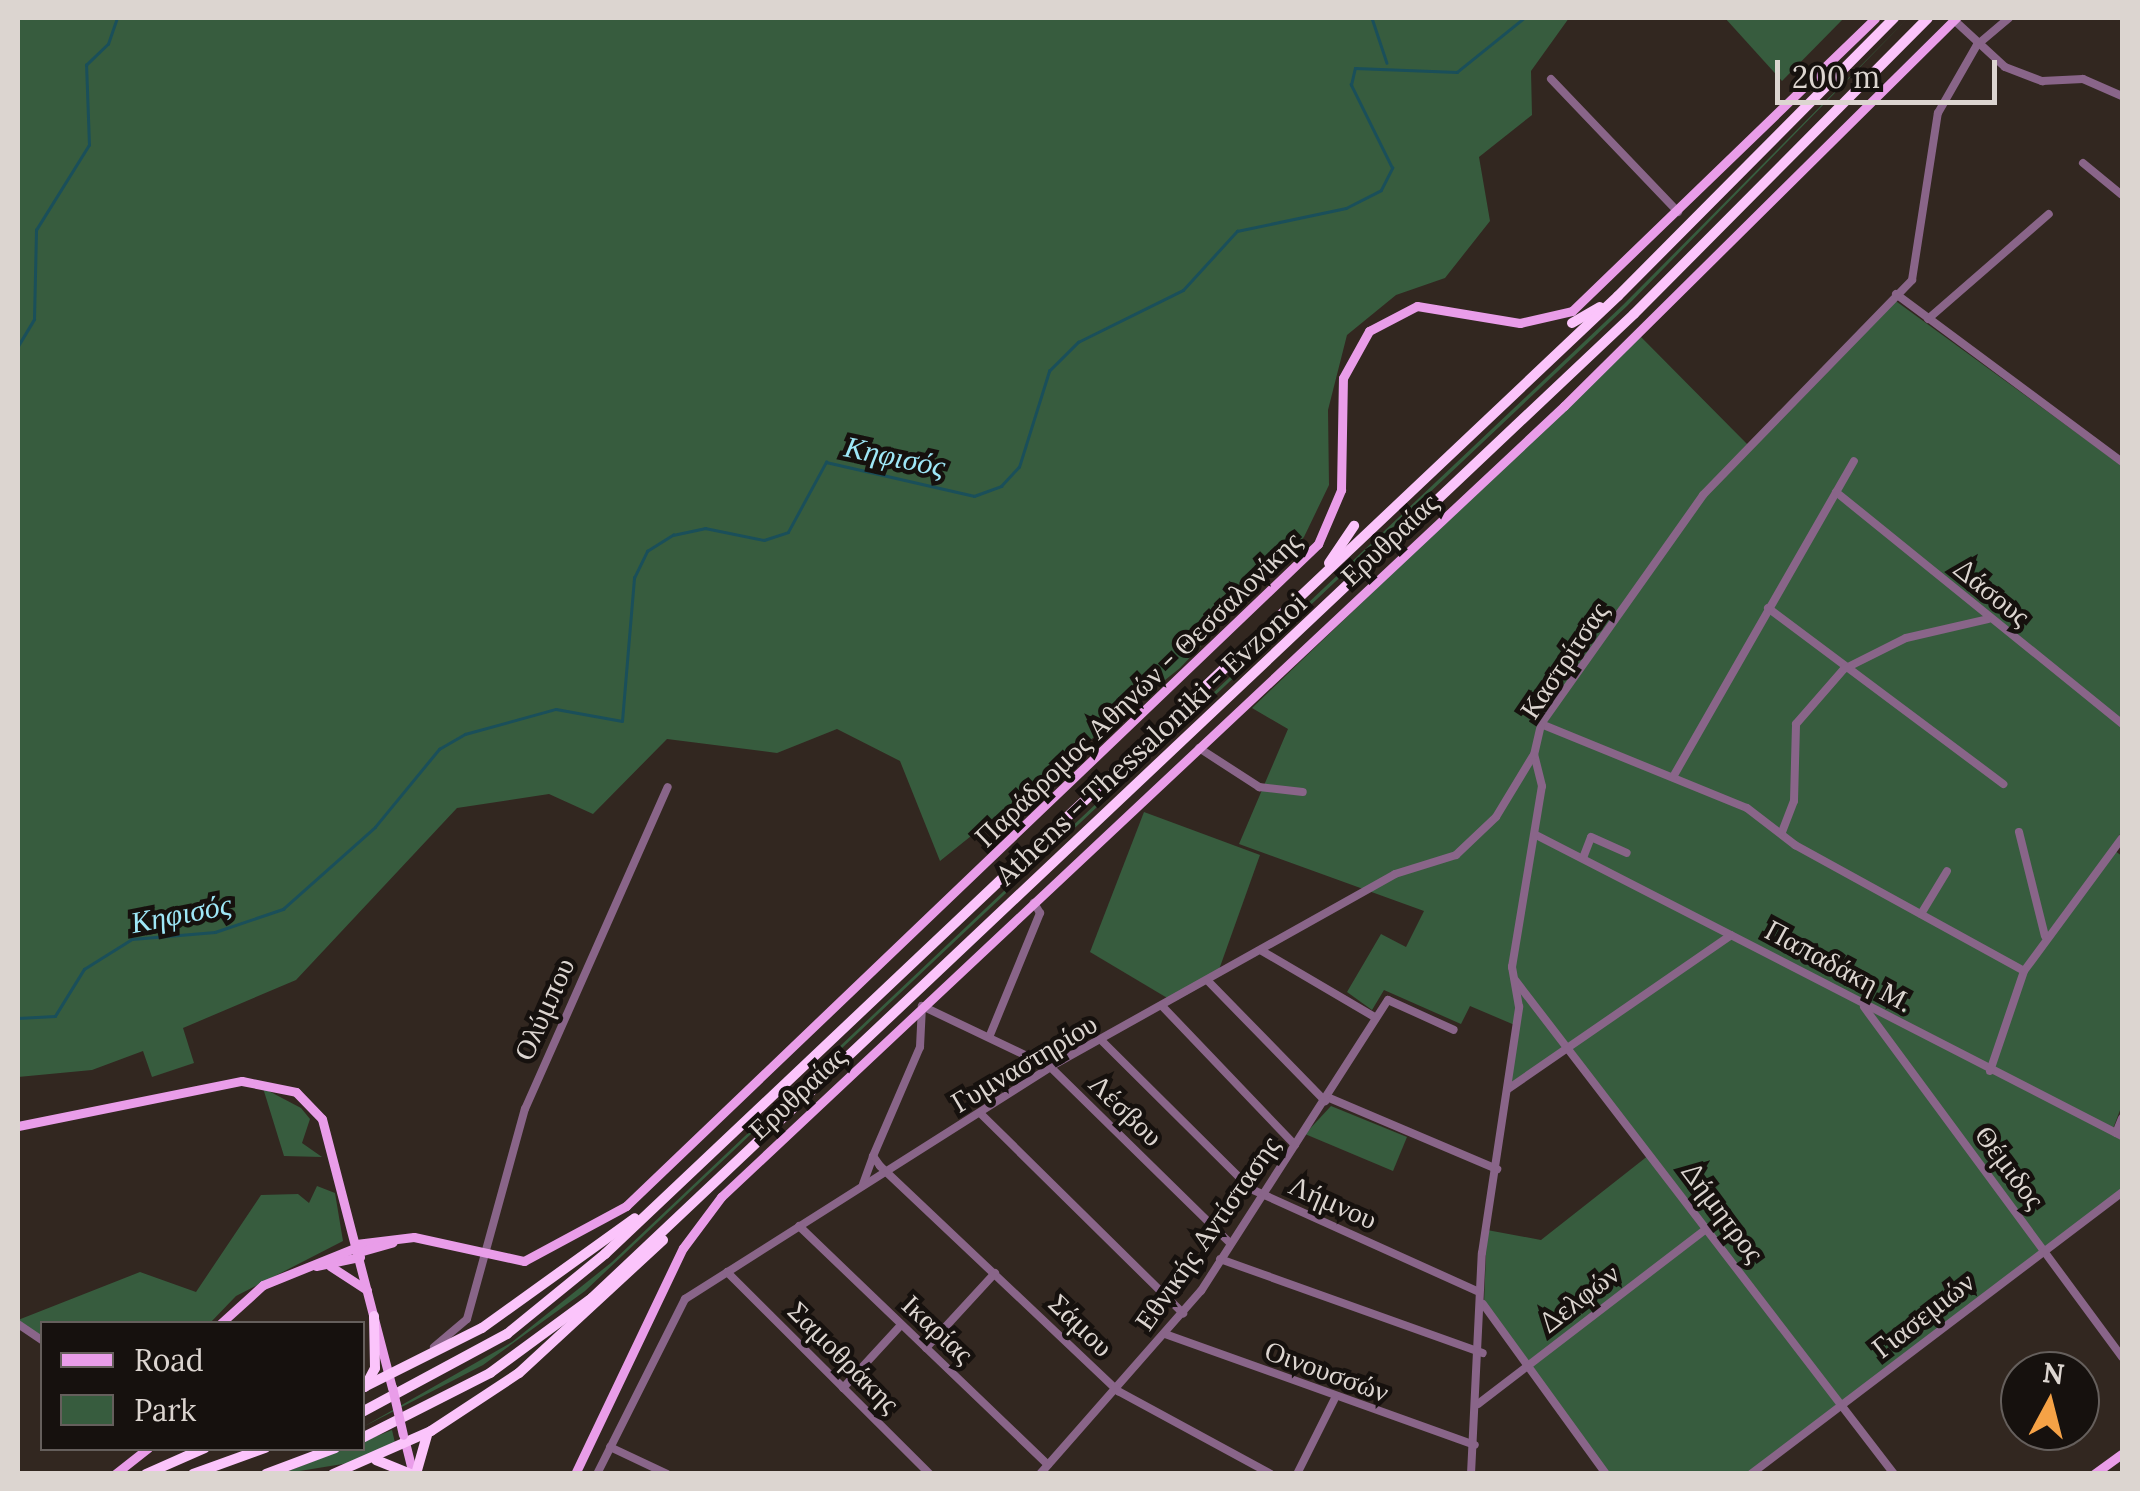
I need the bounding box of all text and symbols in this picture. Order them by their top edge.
scale bar [1780,40,2002,102]
text: 200 m [1792,58,1880,96]
water label: Κηφισός [841,428,949,484]
street label: Ερυθραίας [1334,486,1444,592]
street label: Παράδρομος Αθηνών - Θεσσαλονίκης [968,524,1308,854]
street label: Δάσους [1947,551,2037,633]
street label: Athens - Thessaloniki - Evzonoi [989,586,1313,892]
street label: Καστρίτσας [1513,595,1615,725]
water label: Κηφισός [128,886,234,940]
street label: Παπαδάκη Μ. [1759,913,1919,1019]
street label: Ολύμπου [507,953,581,1065]
street label: Γυμναστηρίου [945,1006,1103,1120]
street label: Ερυθραίας [742,1040,852,1146]
street label: Λέσβου [1082,1067,1170,1153]
street label: Θέμιδος [1968,1119,2052,1215]
street label: Εθνικής Αντίστασης [1127,1129,1287,1337]
street label: Δήμητρος [1675,1155,1771,1269]
street label: Λήμνου [1284,1168,1382,1236]
street label: Δελφών [1532,1256,1626,1340]
street label: Γιασεμιών [1865,1265,1981,1365]
street label: Σάμου [1042,1287,1120,1363]
street label: Ικαρίας [895,1288,981,1370]
street label: Σαμοθράκης [781,1294,907,1420]
legend [40,1321,365,1451]
street label: Οινουσσών [1260,1333,1394,1409]
text: Road [134,1341,204,1379]
north arrow [2000,1351,2100,1451]
text: N [2040,1354,2066,1392]
text: Park [134,1391,196,1429]

